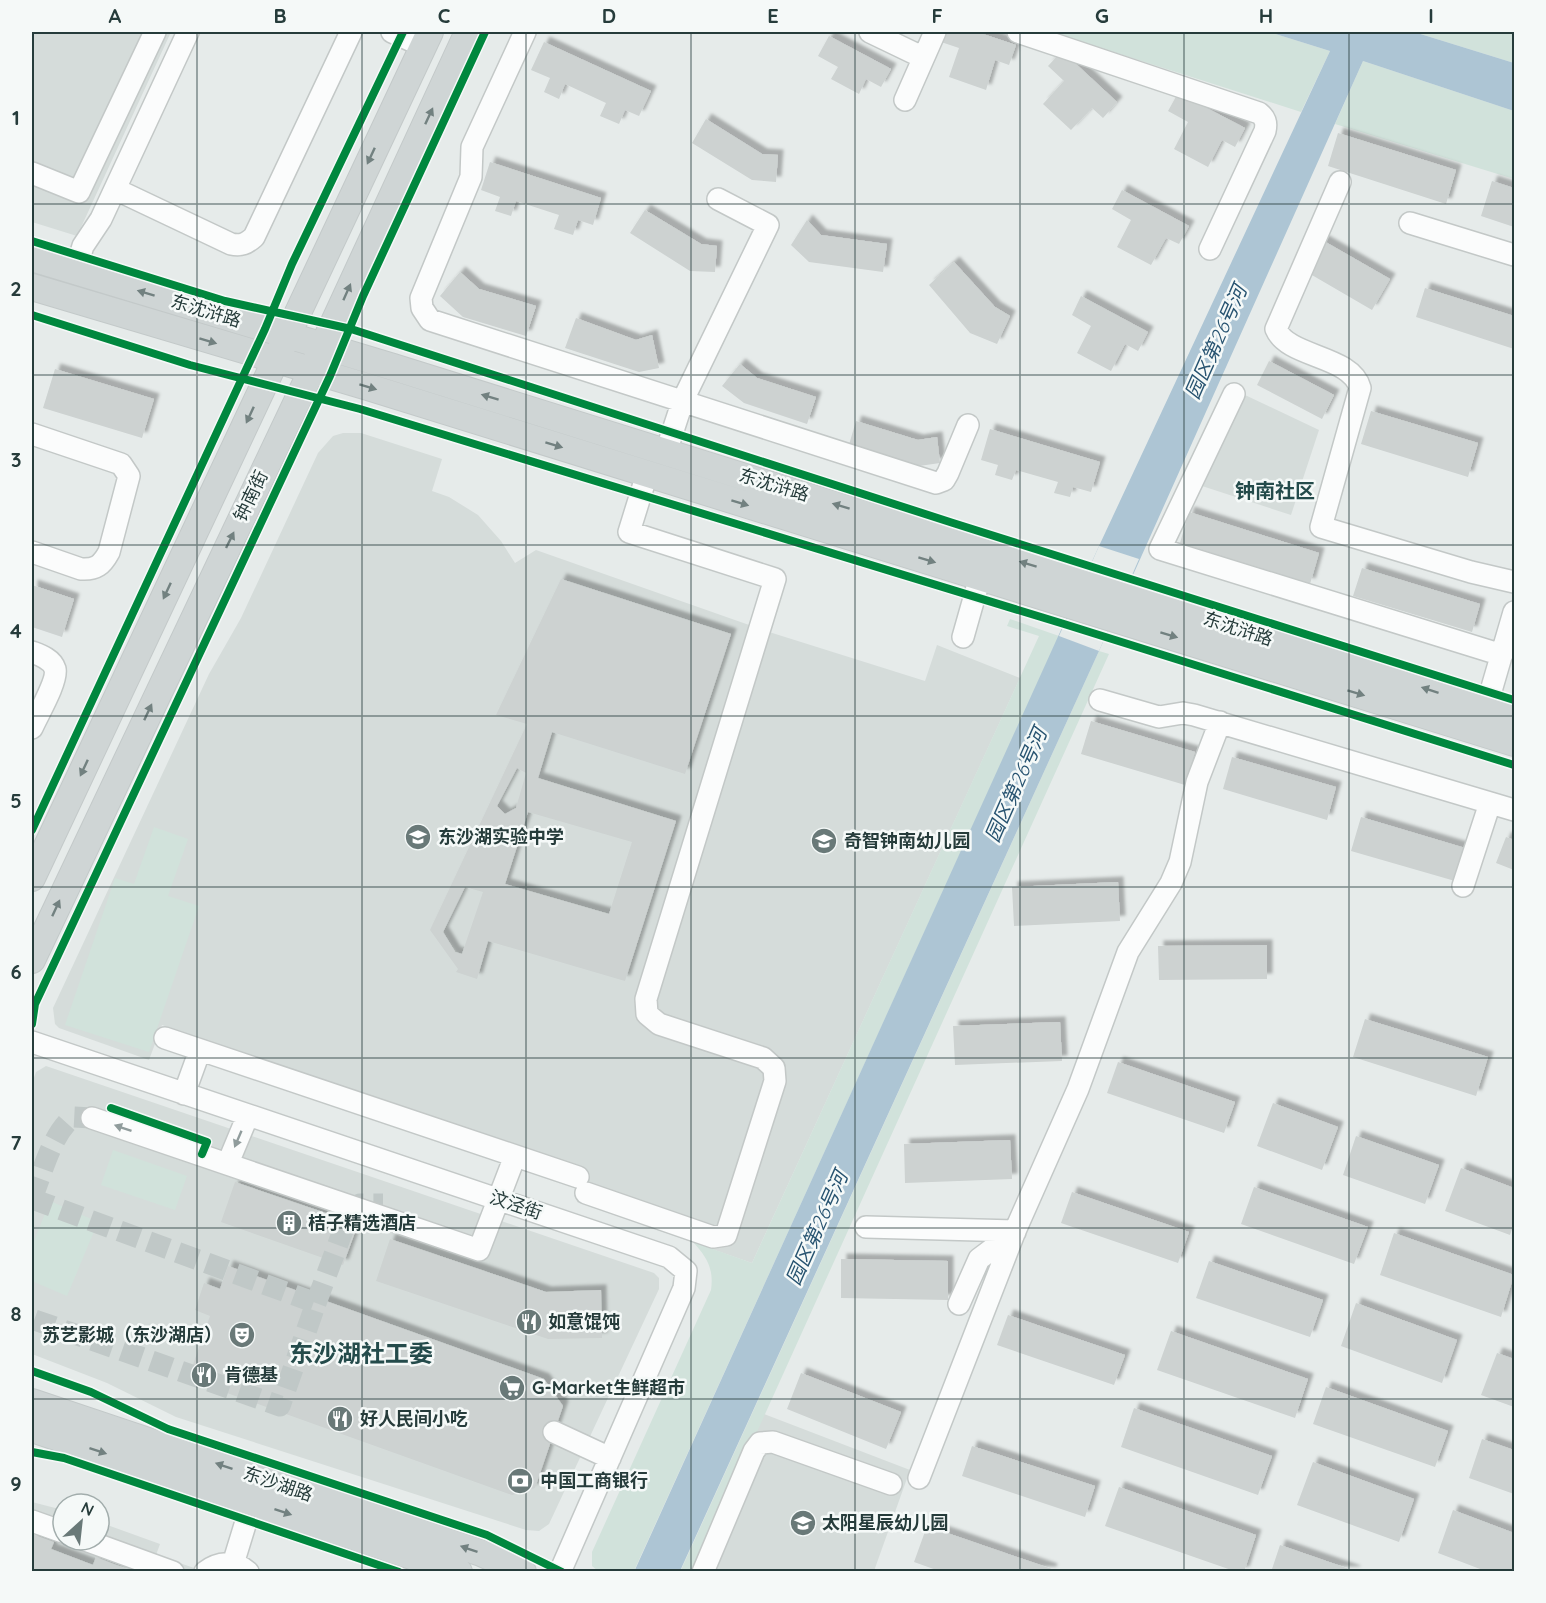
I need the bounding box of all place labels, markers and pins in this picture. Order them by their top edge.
school or university icon: 东沙湖实验中学 [403,822,433,852]
place label: 东沙湖实验中学 [438,825,564,848]
school or university icon: 奇智钟南幼儿园 [809,826,839,856]
place label: 奇智钟南幼儿园 [844,829,970,852]
building icon: 桔子精选酒店 [274,1208,304,1238]
place label: 桔子精选酒店 [308,1211,416,1234]
restaurant icon: 如意馄饨 [514,1307,544,1337]
place label: 如意馄饨 [548,1310,620,1333]
theatre icon: 苏艺影城（东沙湖店） [227,1320,257,1350]
place label: 苏艺影城（东沙湖店） [42,1323,222,1346]
restaurant icon: 肯德基 [189,1360,219,1390]
place label: 肯德基 [224,1363,278,1386]
supermarket icon: G-Market生鲜超市 [497,1373,527,1403]
place label: G-Market生鲜超市 [532,1376,685,1399]
restaurant icon: 好人民间小吃 [325,1404,355,1434]
place label: 好人民间小吃 [360,1407,468,1430]
bank icon: 中国工商银行 [505,1466,535,1496]
place label: 中国工商银行 [540,1469,648,1492]
school or university icon: 太阳星辰幼儿园 [788,1508,818,1538]
place label: 太阳星辰幼儿园 [822,1511,948,1534]

